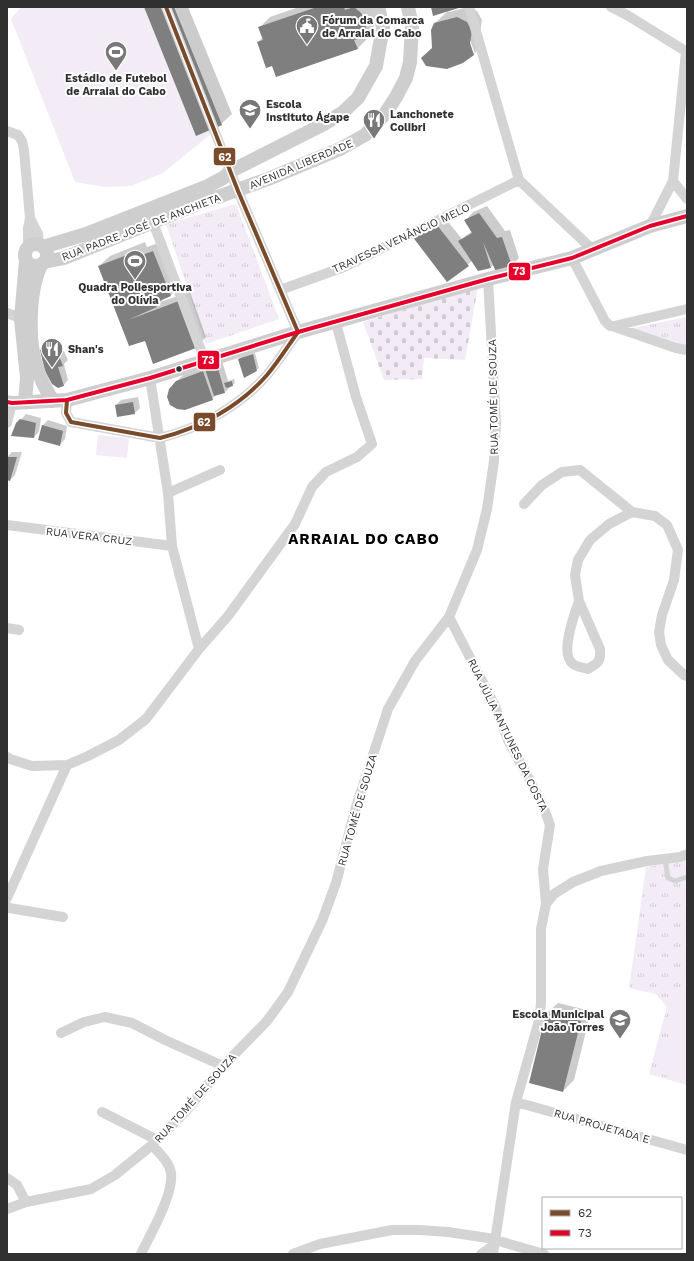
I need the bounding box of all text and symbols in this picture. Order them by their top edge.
public building icon: Fórum da Comarca de Arraial do Cabo [294,13,320,46]
place label: Fórum da Comarca de Arraial do Cabo [322,14,425,40]
sports icon: Estádio de Futebol de Arraial do Cabo [103,39,129,72]
place label: Estádio de Futebol de Arraial do Cabo [65,72,167,98]
school or university icon: Escola Instituto Ágape [237,97,263,130]
place label: Escola Instituto Ágape [266,98,349,124]
restaurant icon: Lanchonete Colibri [361,107,387,140]
place label: Lanchonete Colibri [390,108,454,134]
street label: AVENIDA LIBERDADE [247,137,355,192]
line badge: 62 [213,147,236,166]
text: 62 [218,151,232,164]
street label: RUA PADRE JOSÉ DE ANCHIETA [59,190,223,264]
street label: TRAVESSA VENÂNCIO MELO [330,200,472,276]
sports icon: Quadra Poliesportiva do Olívia [122,248,148,281]
line badge: 73 [508,262,531,281]
text: 73 [512,265,526,278]
place label: Quadra Poliesportiva do Olívia [78,281,192,307]
restaurant icon: Shan's [39,336,65,369]
street label: RUA TOMÉ DE SOUZA [485,339,501,455]
place label: Shan's [68,343,104,356]
line badge: 73 [197,350,220,370]
text: 73 [201,354,215,367]
unlabelled marker [174,364,184,374]
line badge: 62 [193,412,216,432]
text: 62 [197,416,211,429]
street label: RUA VERA CRUZ [45,525,133,548]
district label: ARRAIAL DO CABO [288,530,440,548]
street label: RUA JÚLIA ANTUNES DA COSTA [465,656,551,814]
street label: RUA TOMÉ DE SOUZA [334,752,380,868]
school or university icon: Escola Municipal João Torres [607,1007,633,1040]
place label: Escola Municipal João Torres [512,1008,604,1034]
street label: RUA TOMÉ DE SOUZA [151,1050,239,1146]
street label: RUA PROJETADA E [552,1107,651,1146]
legend [542,1197,682,1249]
text: 62 [578,1206,592,1220]
text: 73 [578,1226,592,1240]

